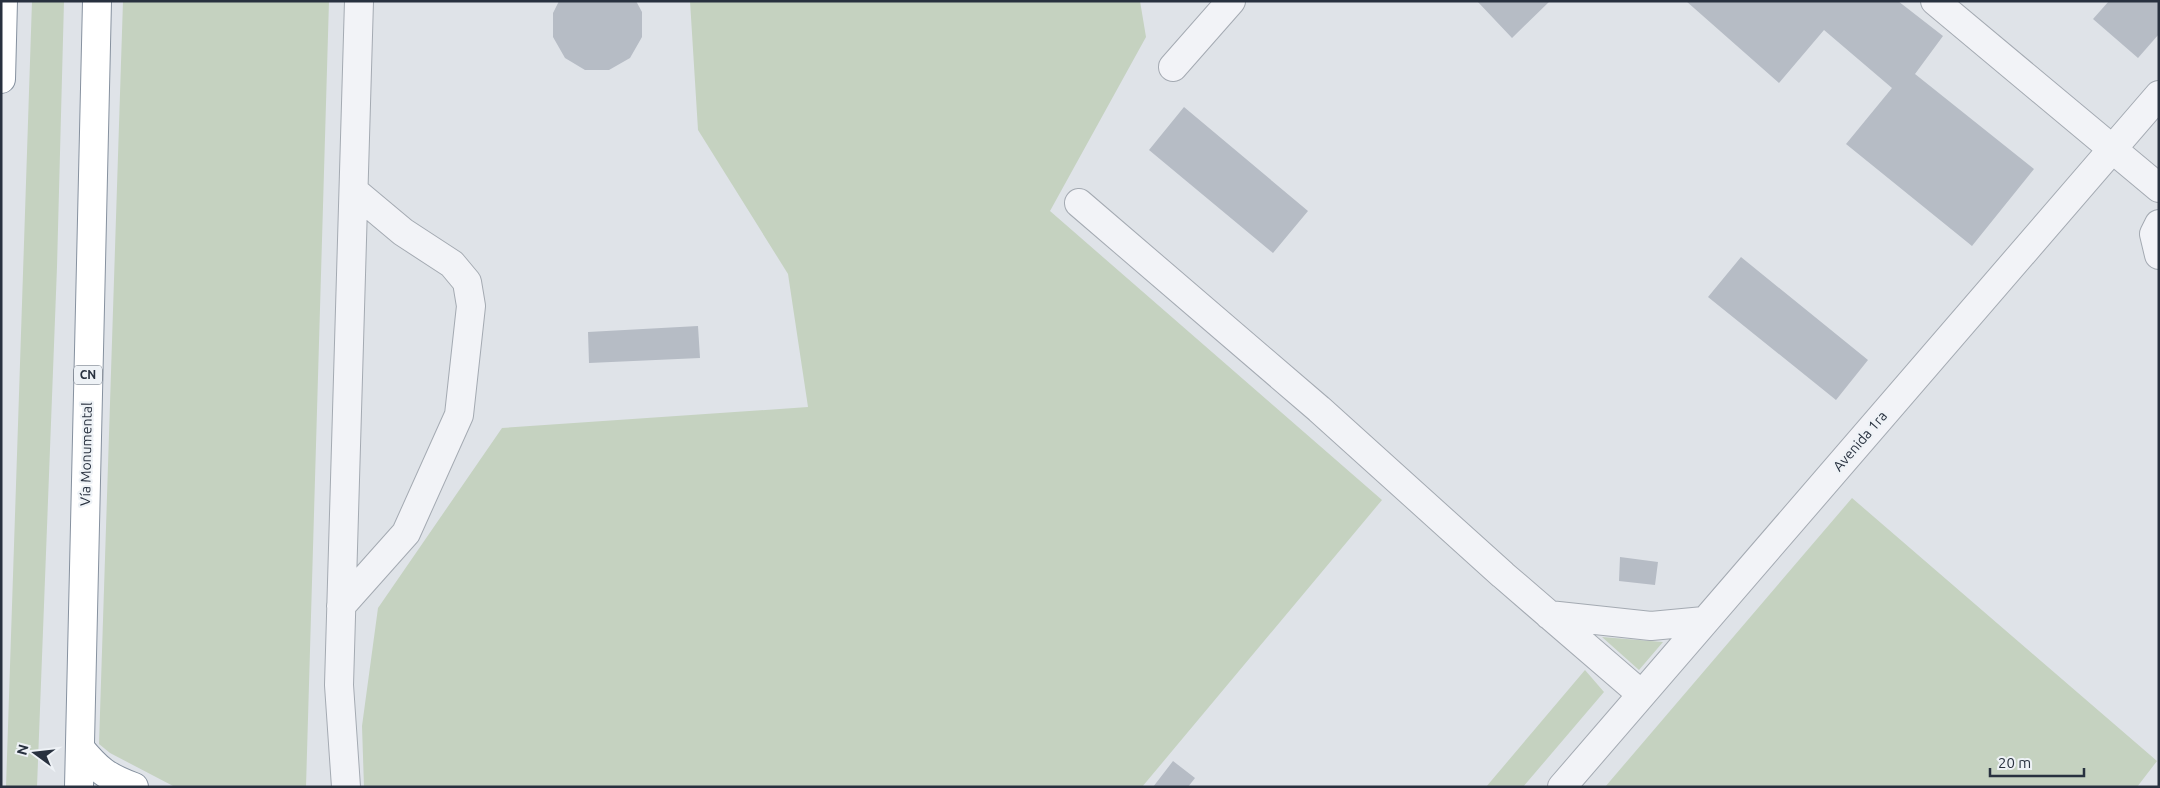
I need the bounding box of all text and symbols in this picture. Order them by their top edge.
road number: CN [74,366,102,384]
street label: Vía Monumental [77,402,95,506]
street label: Avenida 1ra [1830,408,1890,474]
north arrow [10,728,60,778]
text: N [13,743,32,757]
scale bar [1990,746,2084,778]
text: 20 m [1998,754,2031,771]

